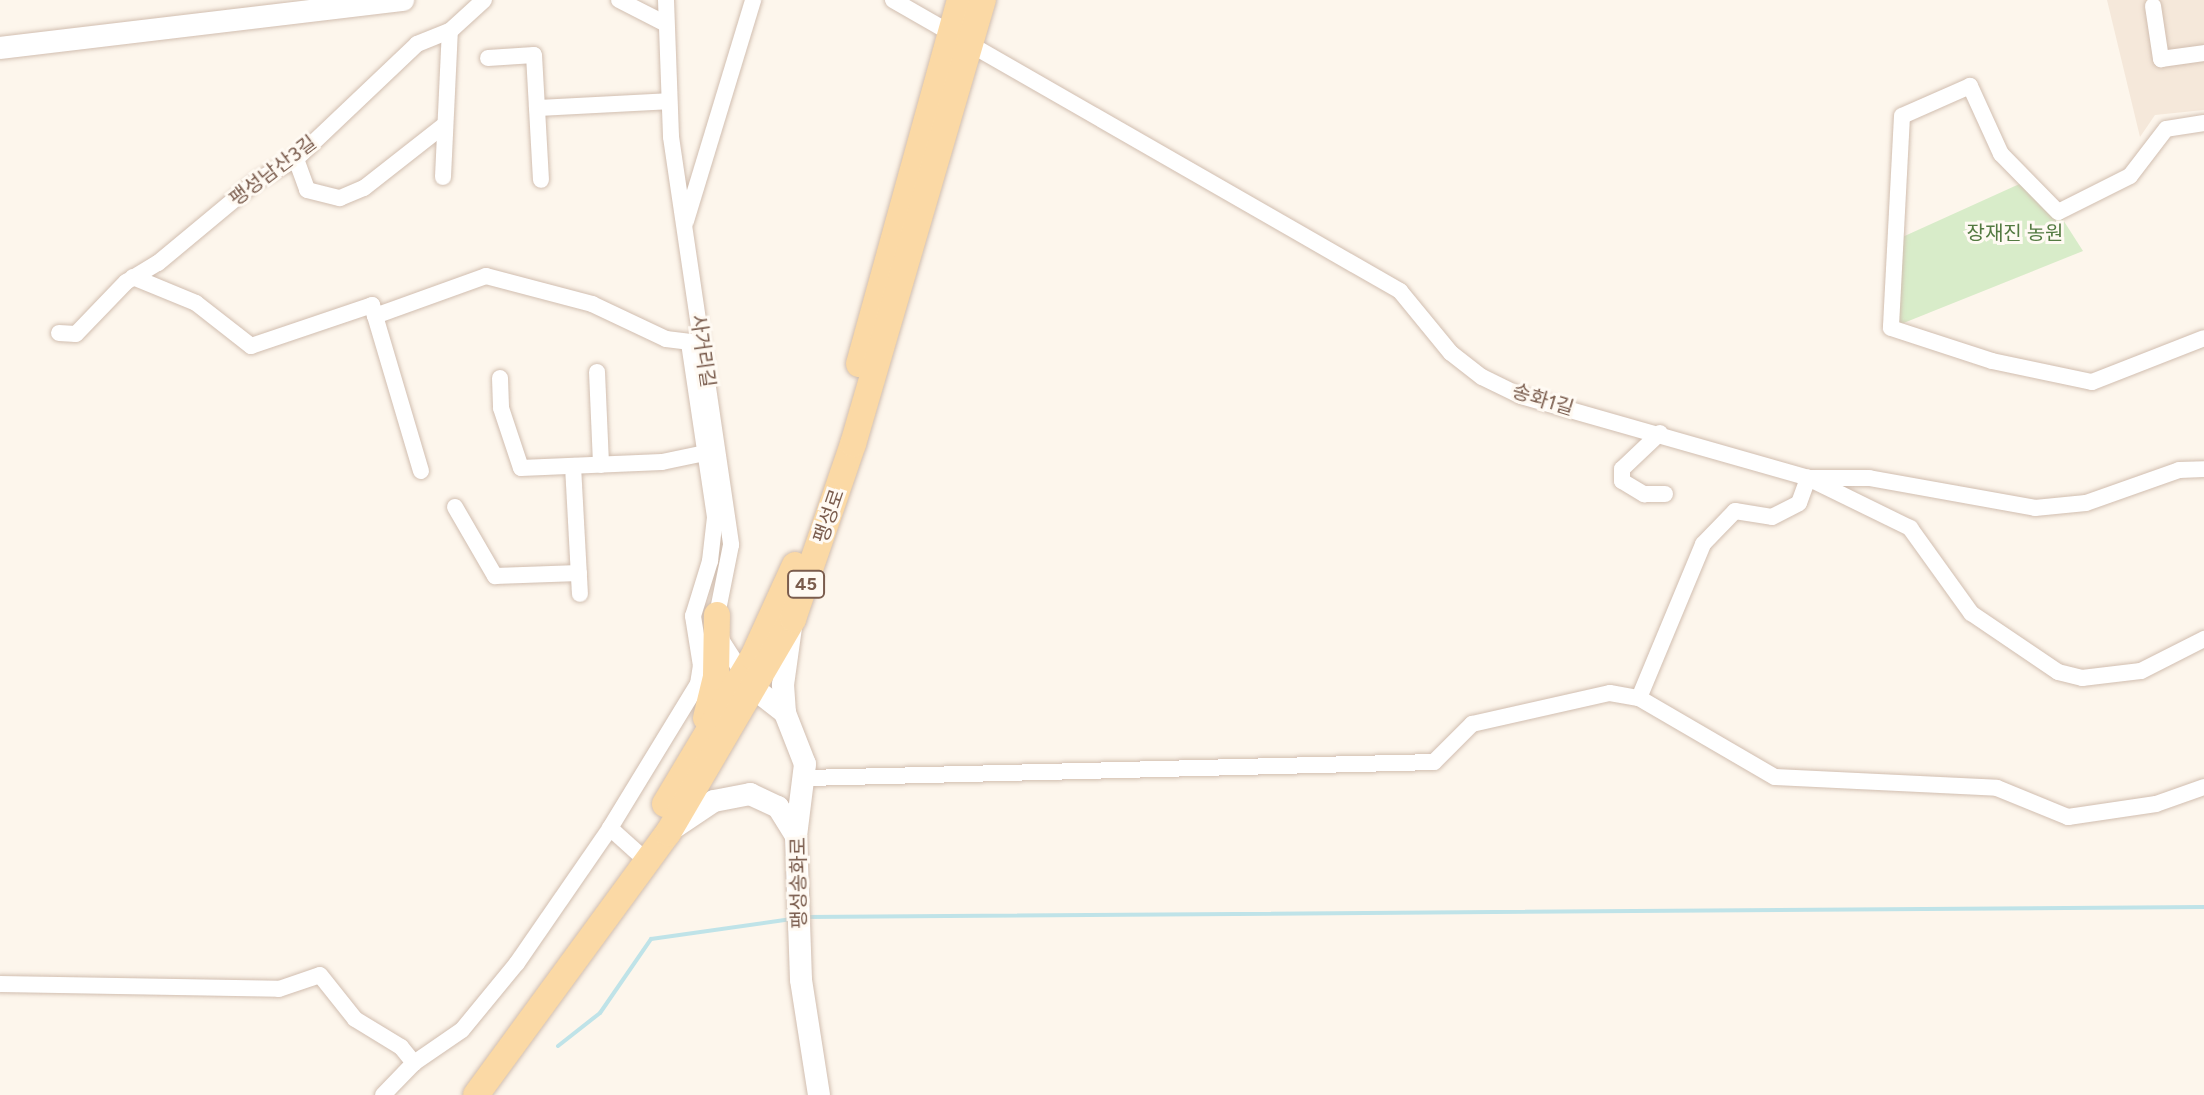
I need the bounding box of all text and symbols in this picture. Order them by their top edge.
street label: 팽성남산3길 [225,130,321,212]
park label: 장재진 농원 [1967,221,2063,245]
street label: 사거리길 [686,313,720,389]
street label: 송화1길 [1509,379,1577,421]
street label: 팽성로 [809,486,849,546]
road number: 45 [786,570,826,598]
street label: 팽성송화로 [786,837,812,929]

